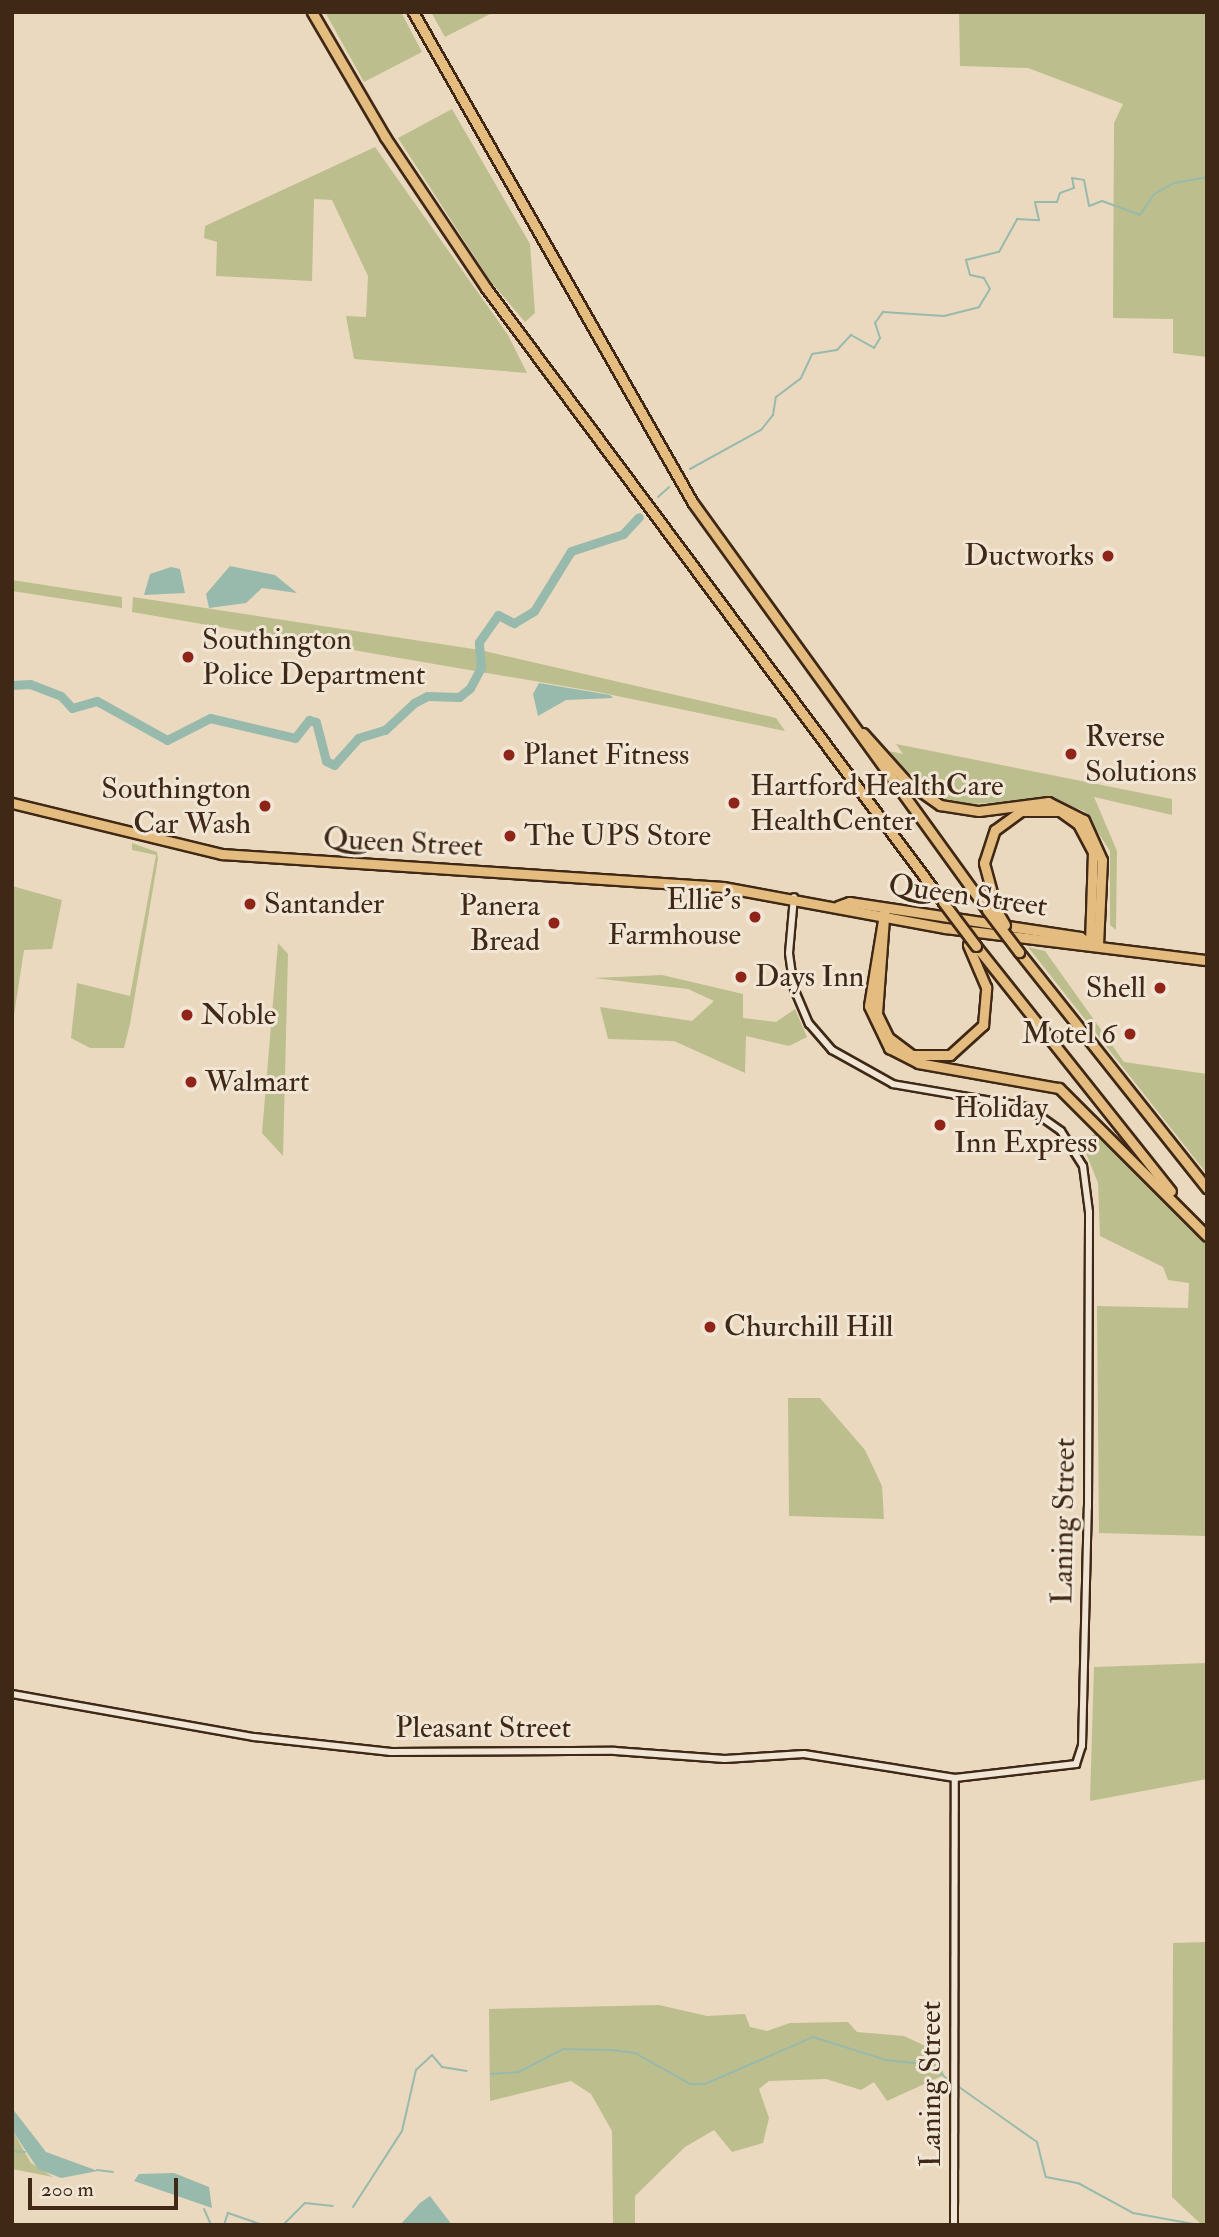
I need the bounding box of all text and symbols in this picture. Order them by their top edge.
place label: Ductworks [964,538,1094,574]
marker: Ductworks [1100,548,1116,564]
place label: Southington Police Department [202,622,426,692]
marker: Southington Police Department [180,649,196,665]
place label: Rverse Solutions [1085,719,1197,790]
place label: Planet Fitness [523,737,689,773]
marker: Rverse Solutions [1063,746,1079,762]
marker: Planet Fitness [501,747,517,763]
place label: Hartford HealthCare HealthCenter [750,768,1004,838]
place label: Southington Car Wash [101,771,251,842]
marker: Hartford HealthCare HealthCenter [724,793,744,813]
marker: Southington Car Wash [257,798,273,814]
place label: The UPS Store [524,818,711,854]
street label: Queen Street [322,821,484,865]
marker: The UPS Store [502,828,518,844]
street label: Queen Street [886,867,1050,925]
place label: Ellie's Farmhouse [608,882,741,953]
place label: Santander [264,886,384,922]
place label: Panera Bread [459,888,540,958]
marker: Santander [242,896,258,912]
marker: Ellie's Farmhouse [747,909,763,925]
marker: Panera Bread [546,915,562,931]
place label: Days Inn [755,959,864,995]
marker: Days Inn [733,969,749,985]
place label: Shell [1086,970,1146,1006]
marker: Shell [1152,980,1168,996]
place label: Noble [201,997,276,1033]
marker: Noble [179,1007,195,1023]
place label: Motel 6 [1022,1016,1116,1052]
marker: Motel 6 [1122,1026,1138,1042]
place label: Walmart [205,1064,309,1100]
marker: Walmart [183,1074,199,1090]
place label: Holiday Inn Express [954,1090,1098,1160]
marker: Holiday Inn Express [932,1117,948,1133]
place label: Churchill Hill [724,1309,894,1345]
marker: Churchill Hill [702,1319,718,1335]
street label: Laning Street [1045,1438,1083,1604]
street label: Pleasant Street [395,1710,571,1746]
street label: Laning Street [913,2001,949,2167]
scale bar [32,2164,182,2208]
text: 200 m [41,2176,94,2203]

